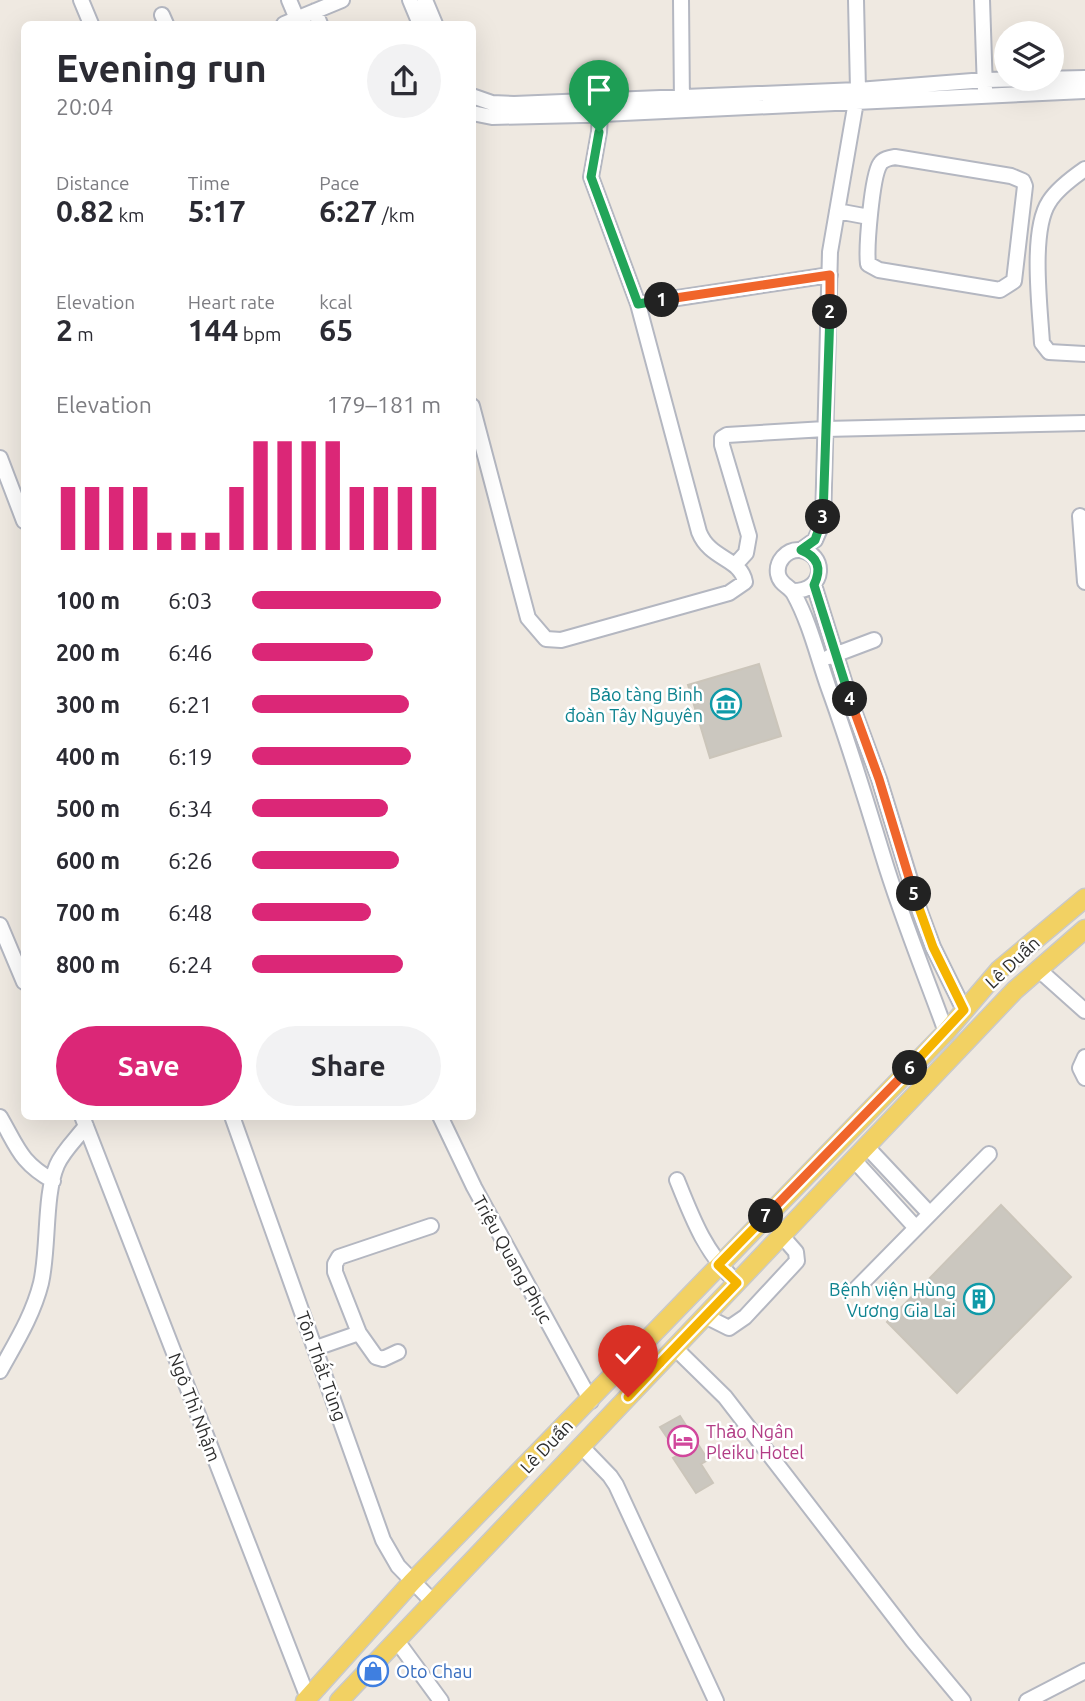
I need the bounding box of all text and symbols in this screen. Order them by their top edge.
map controls [994,21,1064,91]
button: layers [994,21,1064,91]
button: share [367,44,441,118]
text: Evening run [56,47,267,89]
pin [569,60,629,132]
icon: arrive [580,71,618,109]
text: 20:04 [56,94,114,119]
text: Distance [56,172,130,194]
text: Time [188,172,230,194]
text: Pace [319,172,360,194]
text: 0.82 [56,194,114,228]
text: 5:17 [188,194,246,228]
text: 6:27 [319,194,377,228]
text: km [114,204,144,226]
text: /km [377,204,415,226]
pin: 1 [644,282,680,318]
text: 1 [656,288,667,310]
text: Elevation [56,291,135,313]
text: Heart rate [188,291,275,313]
text: kcal [319,291,352,313]
pin: 2 [812,294,848,330]
text: 2 [824,300,835,322]
text: 2 [56,313,73,347]
text: 144 [188,313,238,347]
text: 65 [319,313,353,347]
text: m [73,323,94,345]
text: bpm [238,323,281,345]
text: Elevation [56,392,152,417]
text: 179–181 m [327,392,441,417]
pin: 3 [806,500,840,534]
text: 3 [817,505,828,527]
text: 100 m [56,588,120,613]
text: 6:03 [168,588,213,613]
text: 200 m [56,640,120,665]
text: 6:46 [168,640,213,665]
pin: 4 [832,682,868,716]
place label: Bảo tàng Binh đoàn Tây Nguyên [565,684,703,725]
museum icon: Bảo tàng Binh đoàn Tây Nguyên [709,687,743,721]
text: 4 [844,687,855,709]
text: 300 m [56,692,120,717]
text: 6:21 [168,692,213,717]
text: 400 m [56,744,120,769]
text: 6:19 [168,744,213,769]
text: 500 m [56,796,120,821]
text: 6:34 [168,796,213,821]
text: 600 m [56,848,120,873]
text: 6:26 [168,848,213,873]
pin: 5 [897,876,932,912]
text: 5 [908,882,919,904]
text: 700 m [56,900,120,925]
text: 6:48 [168,900,213,925]
street label: Lê Duẩn [981,932,1043,992]
text: 800 m [56,952,120,977]
text: 6:24 [168,952,213,977]
button: Save [56,1026,242,1106]
button: Share [256,1026,441,1106]
pin: 6 [892,1050,928,1086]
text: 6 [904,1056,915,1078]
street label: Triệu Quang Phục [469,1192,556,1327]
pin: 7 [748,1198,784,1234]
text: 7 [760,1204,771,1226]
place label: Bệnh viện Hùng Vương Gia Lai [829,1279,956,1320]
building icon: Bệnh viện Hùng Vương Gia Lai [962,1282,996,1316]
street label: Tôn Thất Tùng [293,1308,353,1424]
pin [598,1325,658,1397]
icon: check [609,1336,647,1374]
street label: Ngô Thì Nhậm [165,1350,225,1464]
street label: Lê Duẩn [516,1415,576,1477]
place label: Thảo Ngân Pleiku Hotel [706,1421,804,1462]
hotel icon: Thảo Ngân Pleiku Hotel [666,1424,700,1458]
shop icon: Oto Chau [356,1654,390,1688]
place label: Oto Chau [396,1661,473,1681]

